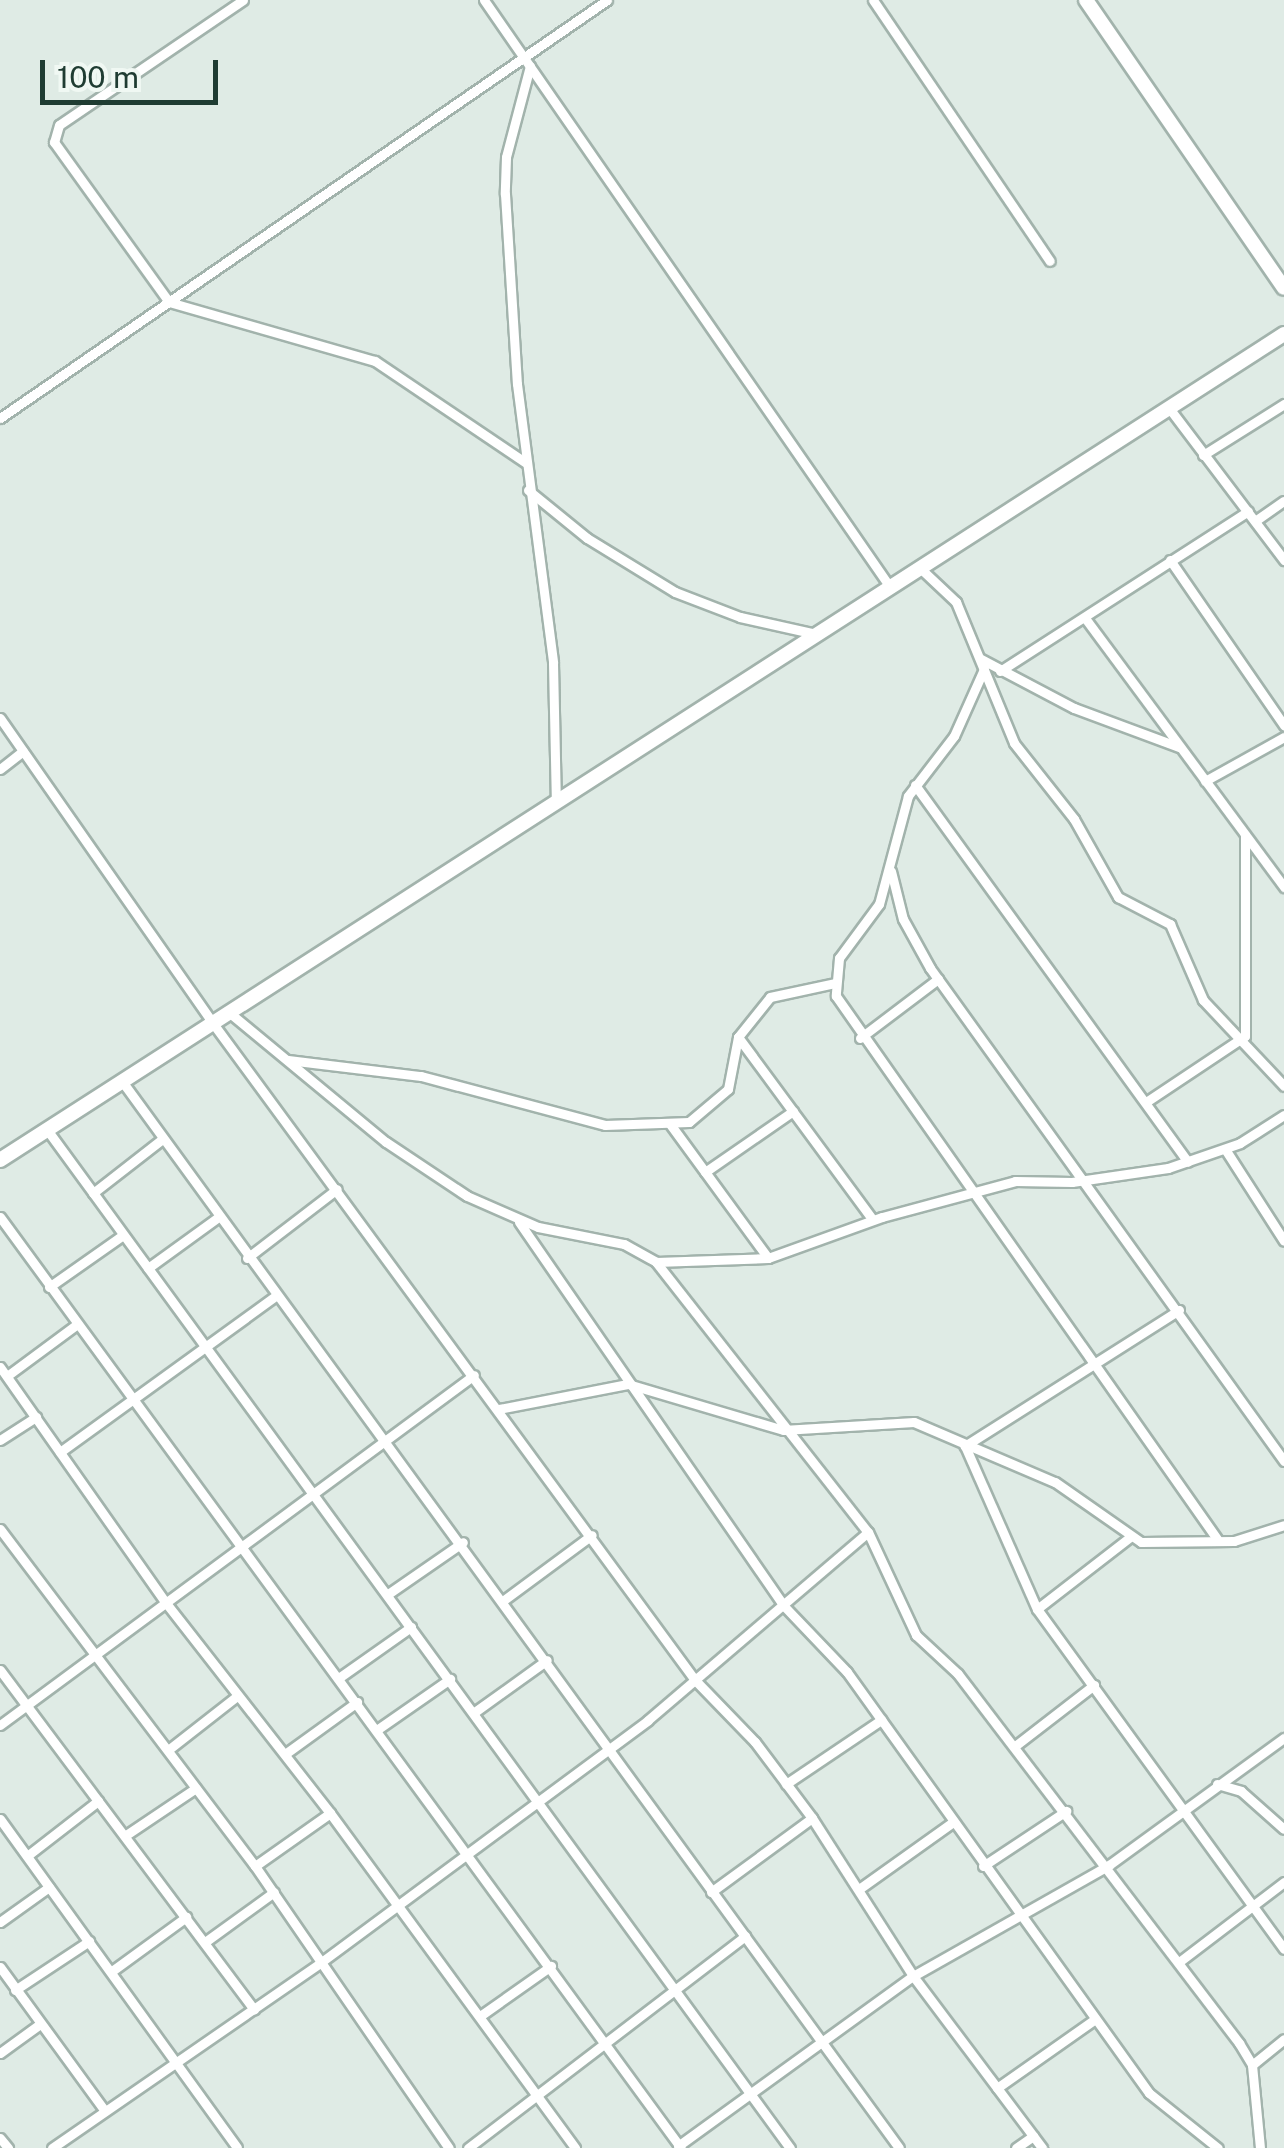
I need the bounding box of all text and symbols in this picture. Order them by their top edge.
scale bar [45,40,222,102]
text: 100 m [57,59,139,95]

